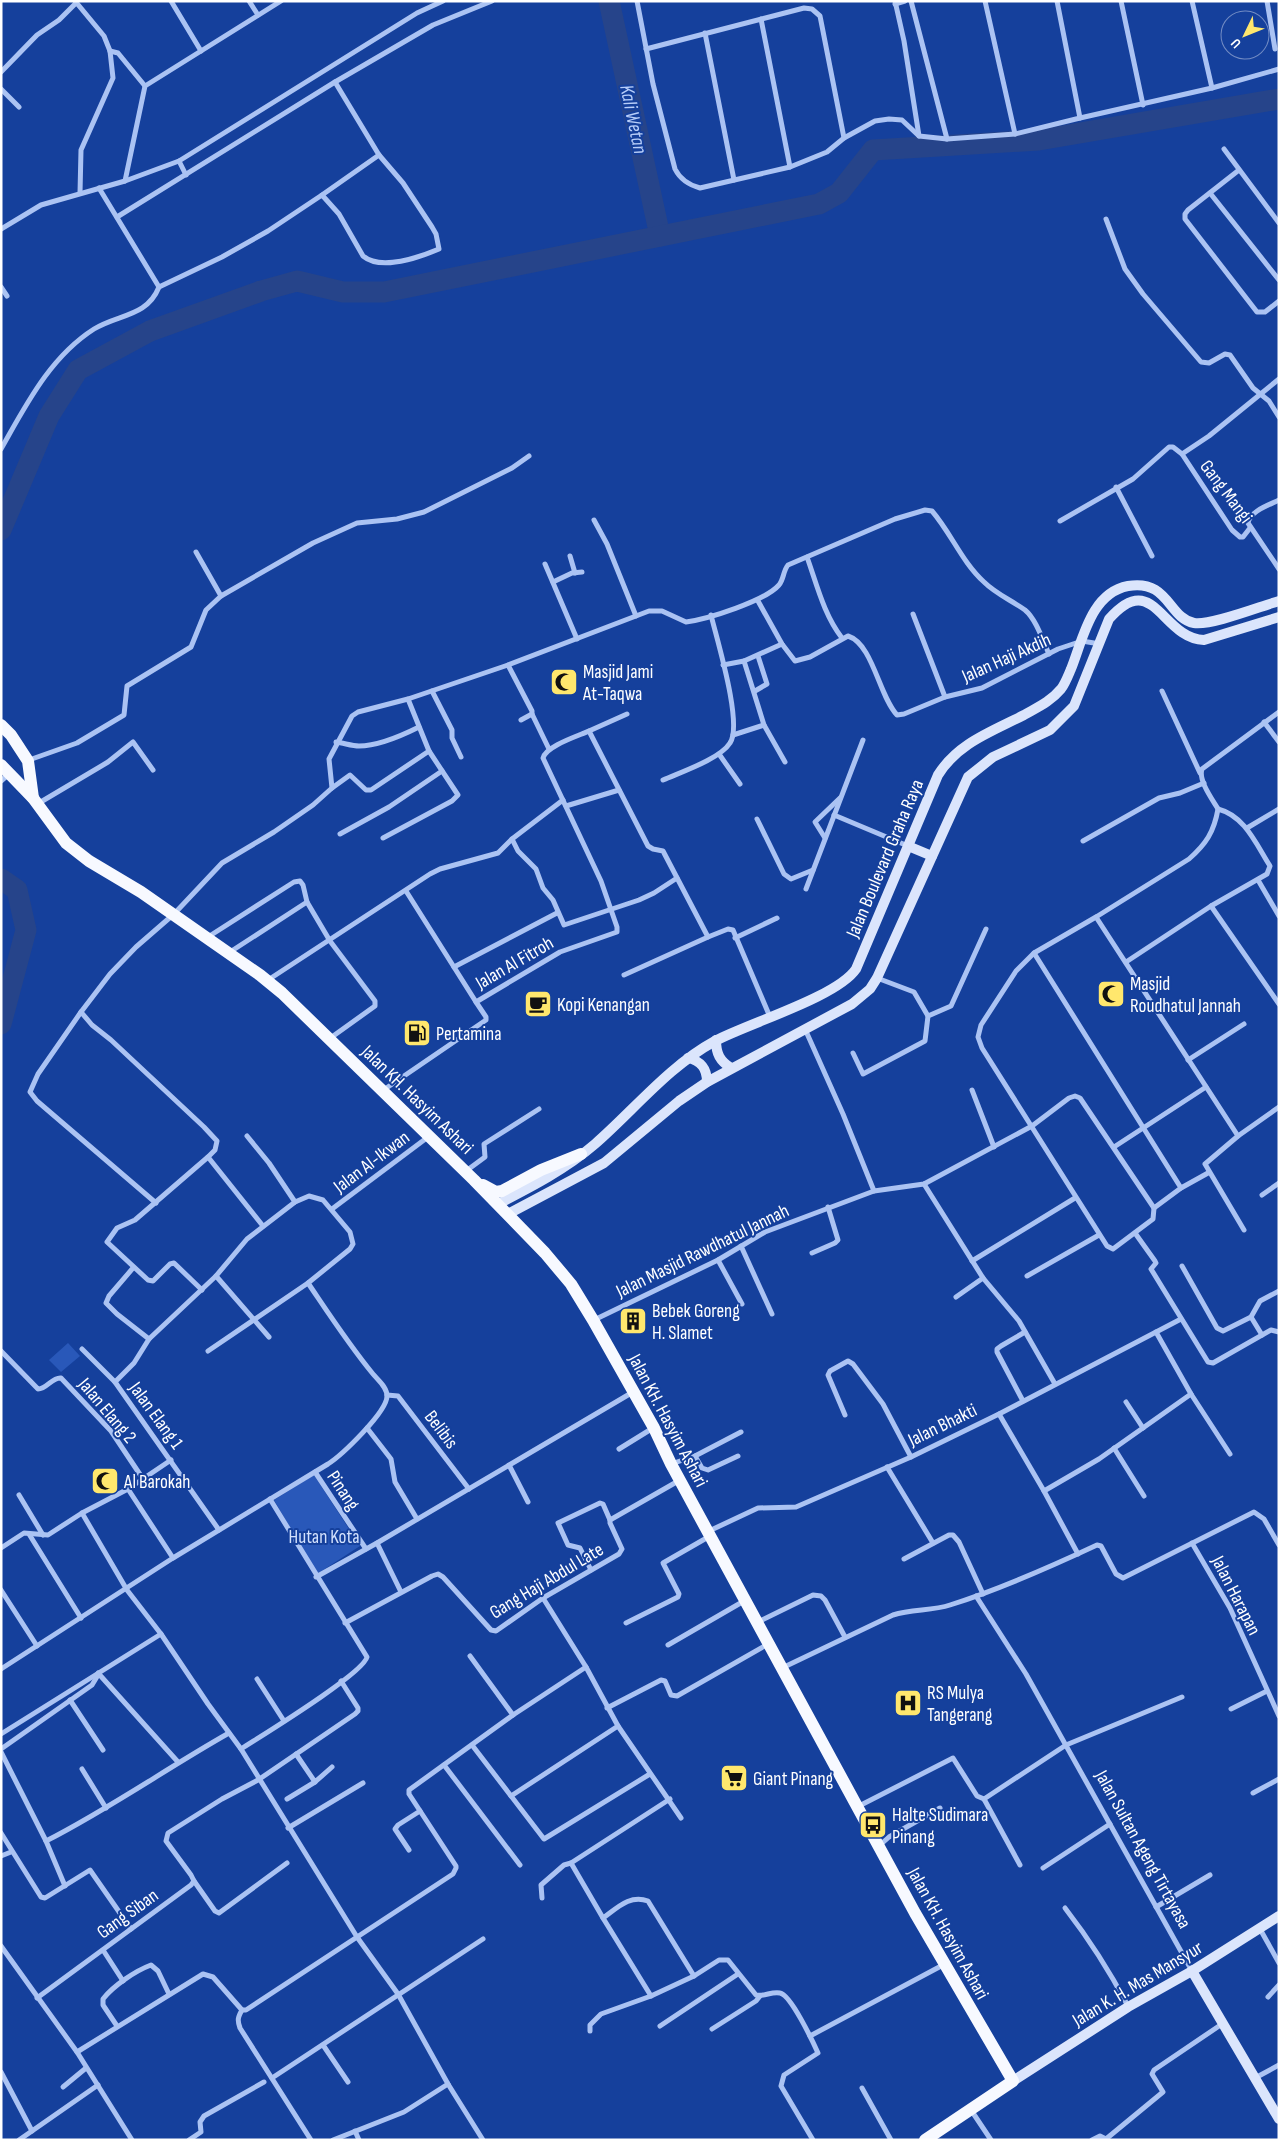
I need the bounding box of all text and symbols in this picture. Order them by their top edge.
north arrow [1220,10,1270,60]
text: U [1227,35,1245,52]
water label: Kali Wetan [614,82,652,156]
street label: Gang Mangi [1195,456,1257,528]
street label: Jalan Haji Akdih [958,629,1055,689]
place label: Masjid Jami At-Taqwa [582,661,653,706]
mosque icon: Masjid Jami At-Taqwa [549,667,579,697]
street label: Jalan Boulevard Graha Raya [841,776,929,942]
street label: Jalan Al Fitroh [471,932,558,995]
place label: Masjid Roudhatul Jannah [1130,973,1241,1018]
mosque icon: Masjid Roudhatul Jannah [1096,979,1126,1009]
cafe icon: Kopi Kenangan [523,989,553,1019]
place label: Kopi Kenangan [557,994,650,1017]
fuel station icon: Pertamina [402,1018,432,1048]
place label: Pertamina [436,1023,502,1046]
street label: Jalan KH. Hasyim Ashari [355,1040,478,1160]
street label: Jalan Al-Ikwan [329,1126,414,1199]
street label: Jalan Masjid Rawdhatul Jannah [612,1199,793,1304]
place label: Bebek Goreng H. Slamet [652,1300,740,1345]
building icon: Bebek Goreng H. Slamet [618,1306,648,1336]
street label: Jalan KH. Hasyim Ashari [622,1349,712,1491]
street label: Jalan Elang 2 [72,1373,141,1448]
street label: Jalan Elang 1 [123,1377,188,1454]
street label: Jalan Bhakti [904,1399,981,1452]
street label: Belibis [419,1406,463,1454]
mosque icon: Al Barokah [90,1466,120,1496]
street label: Pinang [321,1467,364,1515]
place label: Al Barokah [123,1471,191,1494]
park label: Hutan Kota [289,1526,359,1549]
street label: Gang Haji Abdul Late [486,1538,608,1624]
street label: Jalan Harapan [1205,1551,1265,1639]
place label: RS Mulya Tangerang [927,1682,993,1727]
hospital icon: RS Mulya Tangerang [893,1688,923,1718]
supermarket icon: Giant Pinang [719,1763,749,1793]
street label: Jalan Sultan Ageng Tirtayasa [1089,1766,1196,1933]
place label: Giant Pinang [753,1768,834,1791]
place label: Halte Sudimara Pinang [892,1804,988,1849]
bus stop icon: Halte Sudimara Pinang [858,1810,888,1840]
street label: Jalan KH. Hasyim Ashari [901,1863,993,2004]
street label: Gang Siban [93,1884,163,1944]
street label: Jalan K. H. Mas Mansyur [1068,1936,1207,2033]

